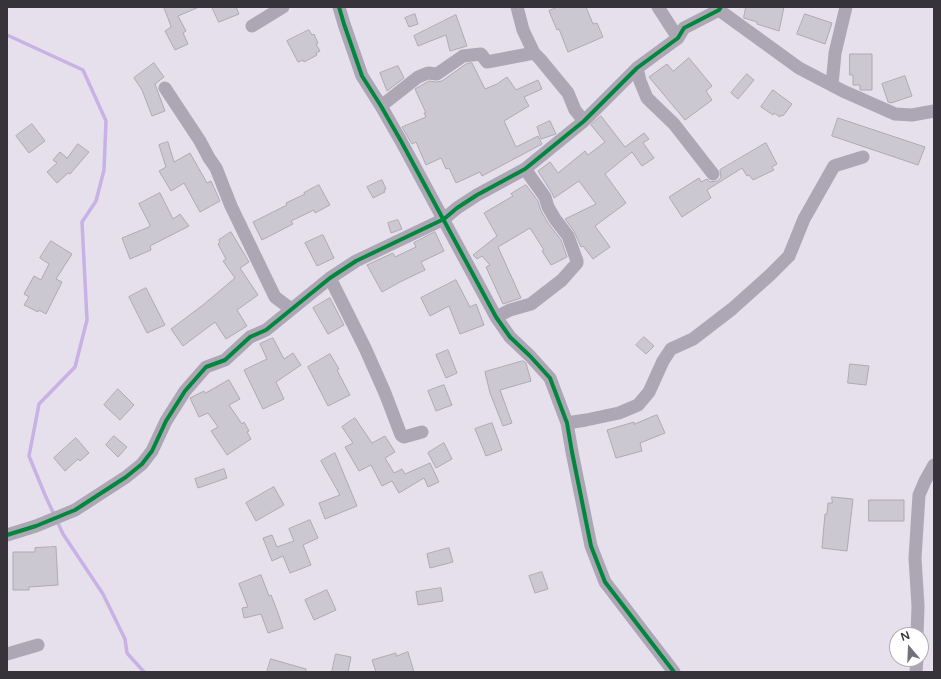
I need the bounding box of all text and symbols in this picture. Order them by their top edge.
north arrow [889,627,929,667]
text: N [899,629,912,644]

